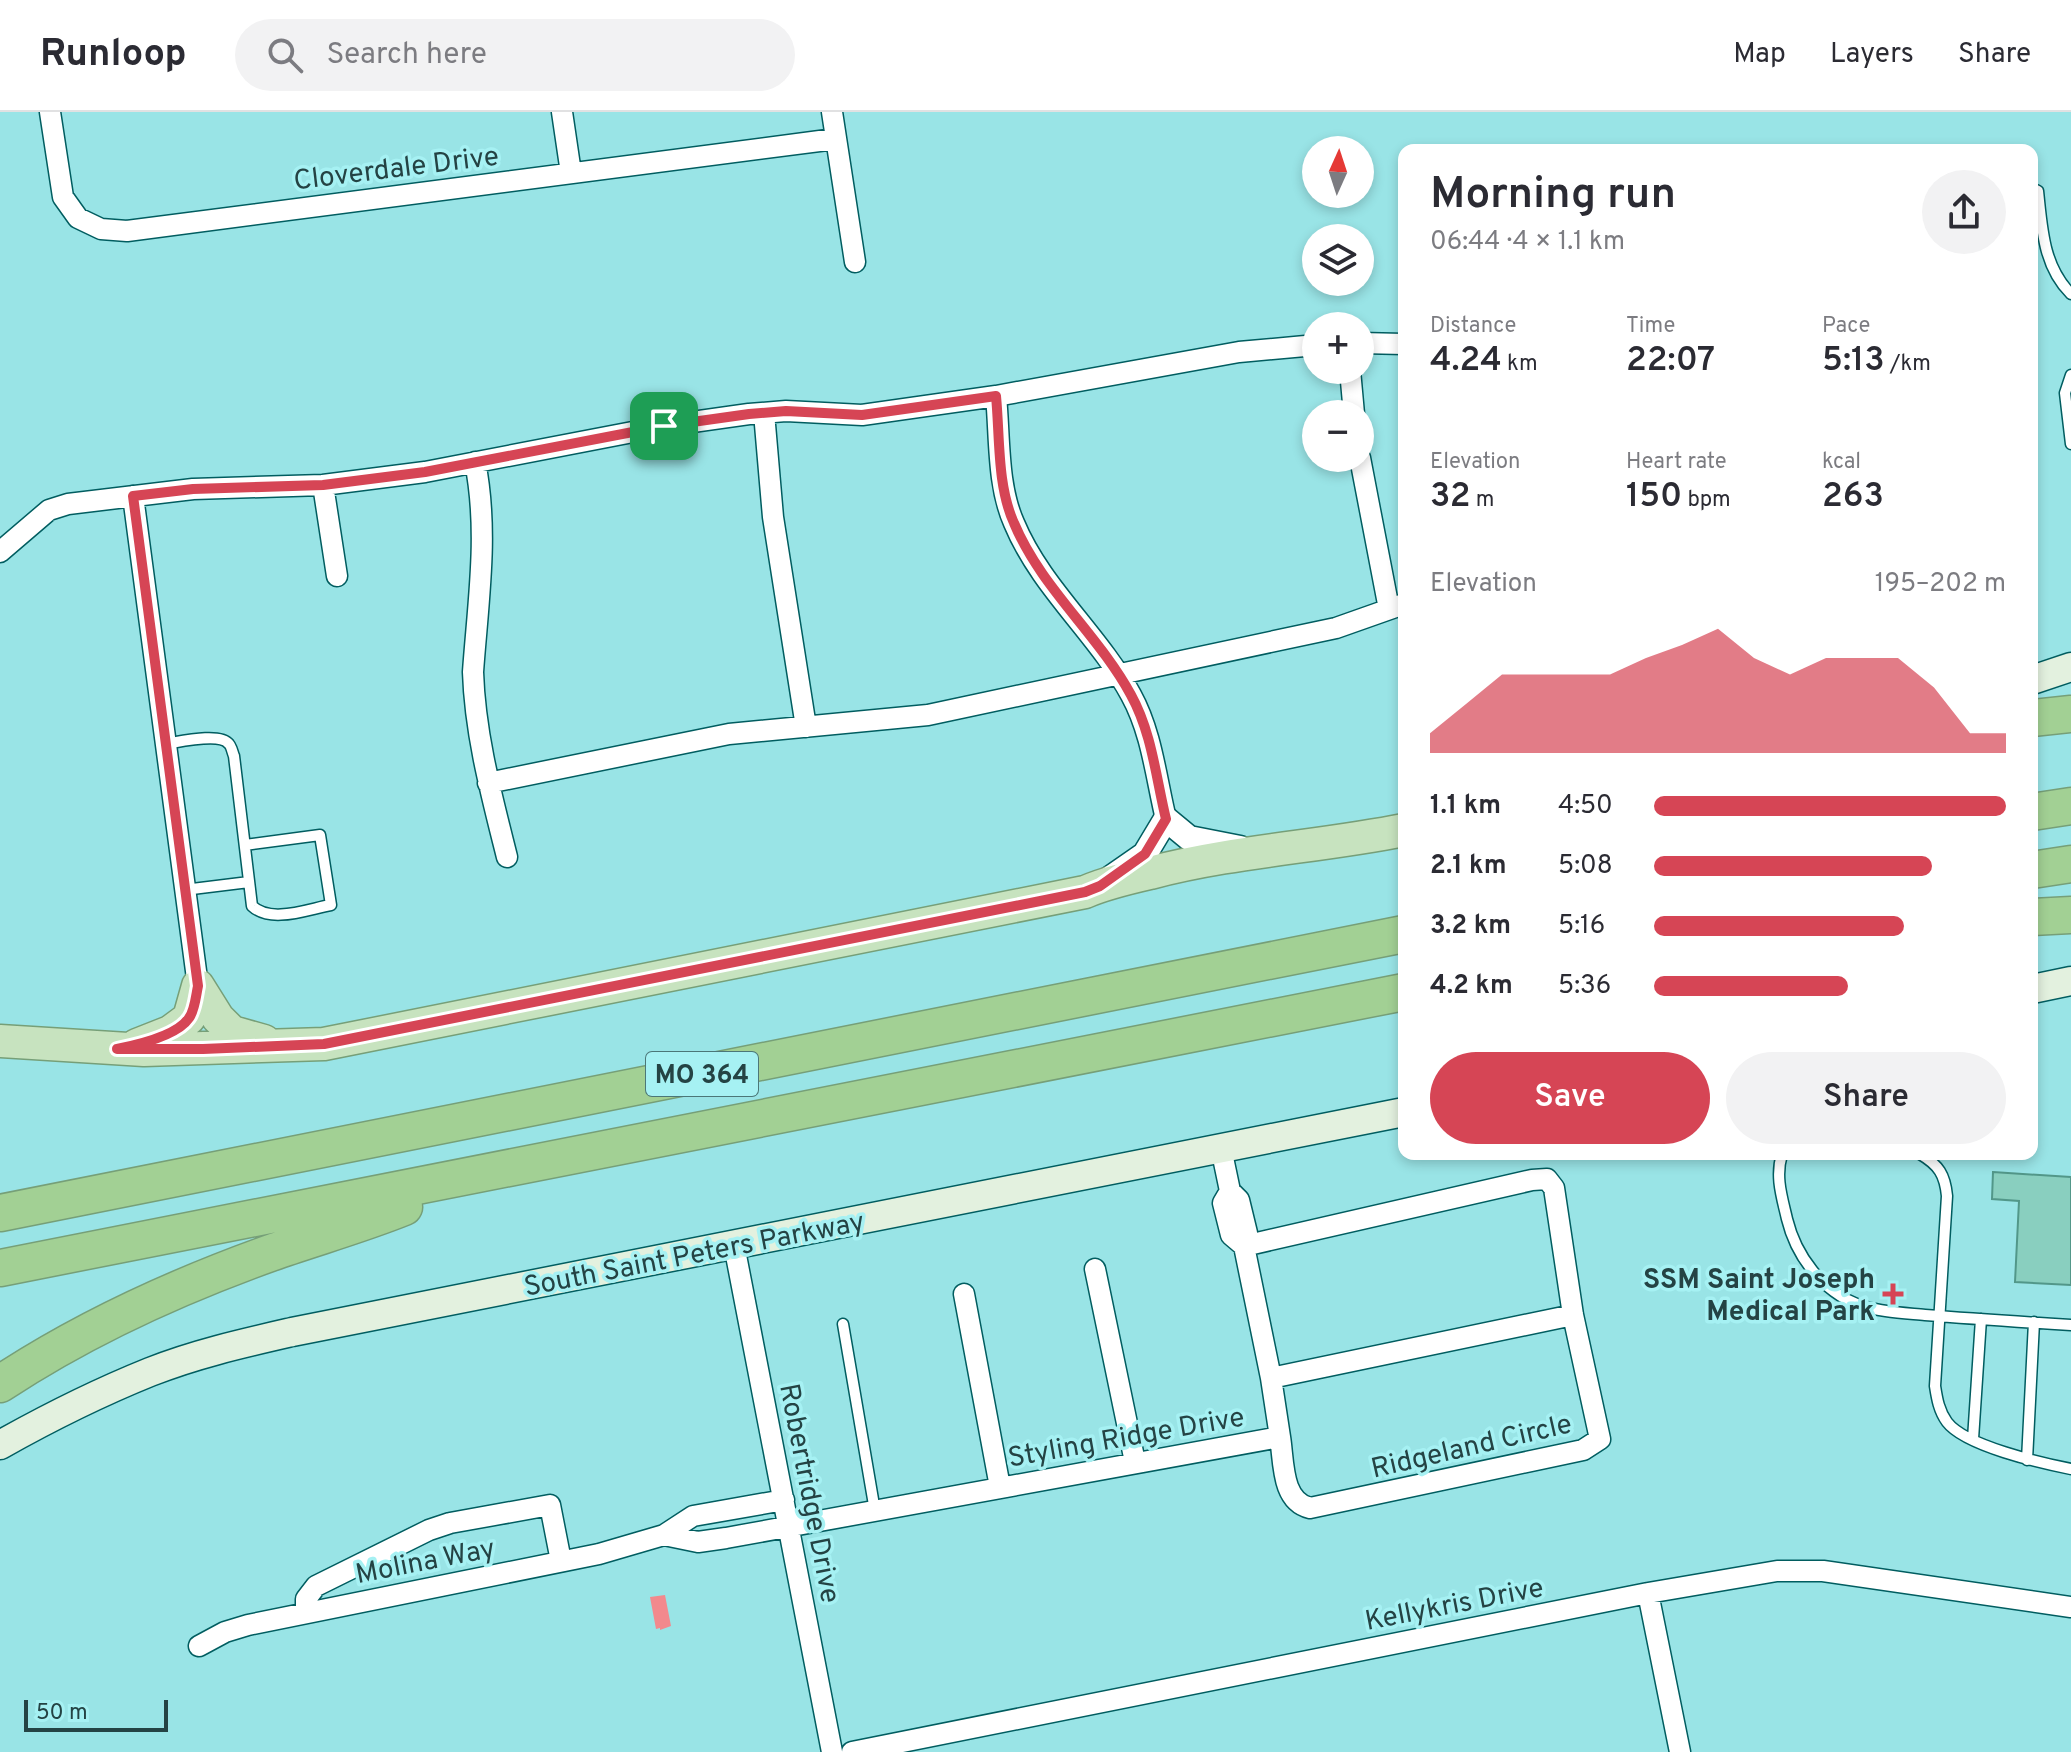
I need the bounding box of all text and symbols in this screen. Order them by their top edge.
search box [235,19,795,91]
text: Runloop [40,31,187,80]
icon: search [263,33,307,77]
text: Search here [327,37,487,74]
text: Map [1733,37,1786,73]
text: Layers [1830,37,1914,73]
text: Share [1958,37,2031,73]
north arrow [1302,136,1374,208]
map controls [1302,136,1374,472]
street label: Cloverdale Drive [292,140,501,200]
text: Morning run [1430,168,1676,224]
button: share [1922,170,2006,254]
button: layers [1302,224,1374,296]
text: 06:44 · 4 × 1.1 km [1430,226,1625,259]
button: + [1302,312,1374,384]
text: Distance [1430,313,1516,340]
text: Time [1626,313,1675,340]
text: Pace [1822,313,1870,340]
text: 4.24 [1430,340,1502,383]
text: 22:07 [1626,340,1715,383]
text: 5:13 [1822,340,1885,383]
text: km [1502,351,1538,378]
text: /km [1885,351,1931,378]
pin [630,392,698,460]
button: − [1302,400,1374,472]
icon: arrive [642,404,686,448]
text: Elevation [1430,449,1520,476]
text: Heart rate [1626,449,1727,476]
text: kcal [1822,449,1861,476]
text: 32 [1430,476,1471,519]
text: 150 [1626,476,1682,519]
text: 263 [1822,476,1884,519]
text: m [1471,487,1494,514]
text: bpm [1682,487,1731,514]
text: Elevation [1430,568,1537,601]
text: 195–202 m [1875,568,2006,601]
text: 1.1 km [1430,790,1501,823]
text: 4:50 [1558,790,1613,823]
text: 2.1 km [1430,850,1506,883]
text: 5:08 [1558,850,1613,883]
text: 3.2 km [1430,910,1511,943]
text: 5:16 [1558,910,1605,943]
text: 4.2 km [1430,970,1513,1003]
text: 5:36 [1558,970,1611,1003]
road number: MO 364 [646,1052,758,1096]
button: Save [1430,1052,1710,1144]
button: Share [1726,1052,2006,1144]
street label: South Saint Peters Parkway [521,1205,868,1307]
place label: SSM Saint Joseph Medical Park [1643,1263,1875,1331]
marker: SSM Saint Joseph Medical Park [1882,1283,1904,1305]
street label: Robertridge Drive [769,1381,847,1606]
street label: Styling Ridge Drive [1005,1400,1248,1477]
street label: Ridgeland Circle [1368,1407,1576,1489]
street label: Molina Way [353,1532,499,1594]
street label: Kellykris Drive [1362,1571,1547,1641]
scale bar [24,1696,168,1732]
text: 50 m [36,1700,88,1727]

